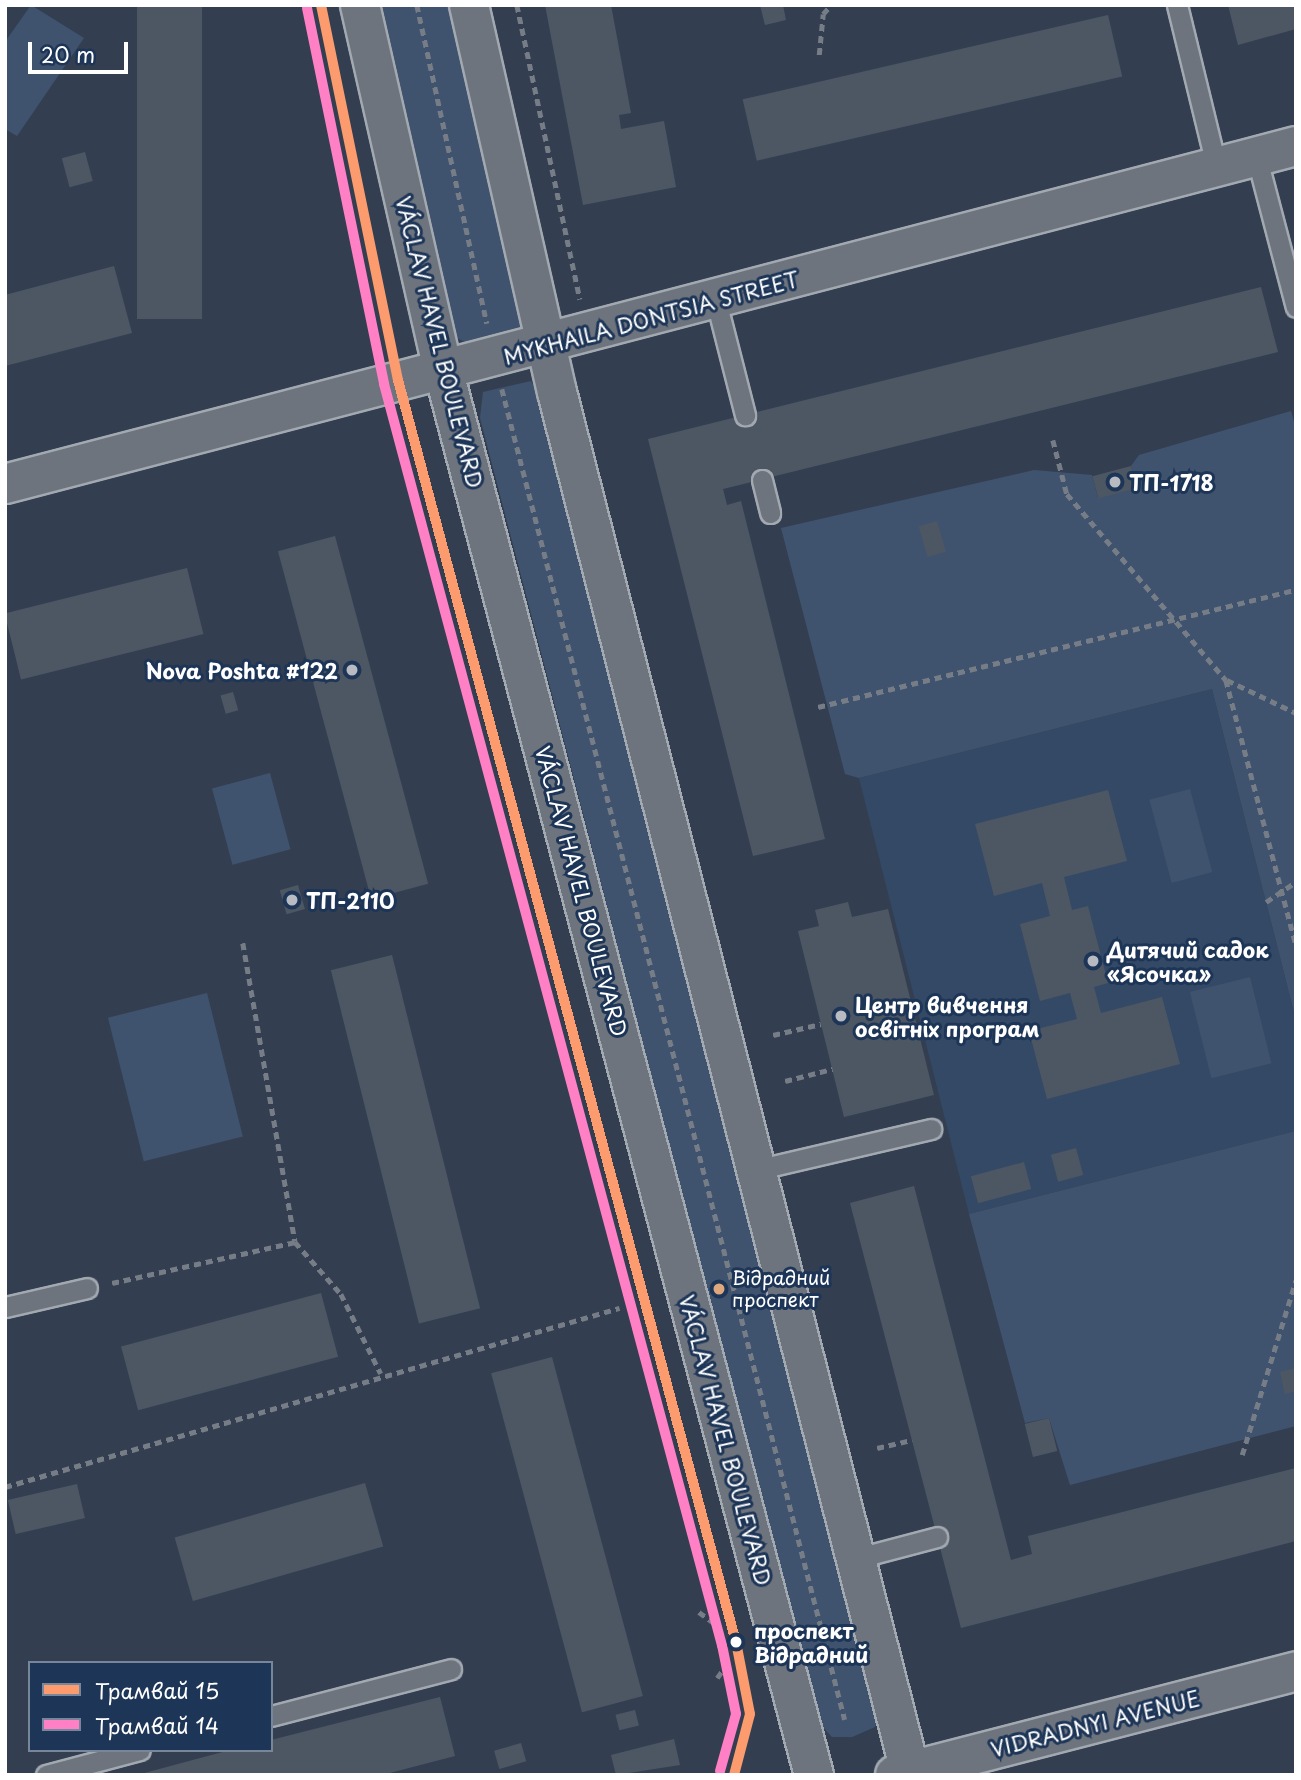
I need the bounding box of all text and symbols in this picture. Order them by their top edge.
scale bar [32,28,131,72]
text: 20 m [41,38,95,70]
street label: VÁCLAV HAVEL BOULEVARD [392,194,488,490]
street label: MYKHAILA DONTSIA STREET [500,265,802,369]
place label: ТП-1718 [1129,469,1214,495]
marker: ТП-1718 [1107,474,1123,490]
place label: Nova Poshta #122 [146,657,338,683]
marker: Nova Poshta #122 [344,662,360,678]
street label: VÁCLAV HAVEL BOULEVARD [531,743,633,1039]
place label: ТП-2110 [306,887,394,913]
marker: ТП-2110 [284,892,300,908]
place label: Дитячий садок «Ясочка» [1107,936,1269,986]
marker: Дитячий садок «Ясочка» [1085,953,1101,969]
place label: Центр вивчення освітніх програм [855,991,1042,1041]
marker: Центр вивчення освітніх програм [833,1008,849,1024]
place label: Відрадний проспект [732,1267,830,1311]
marker: Відрадний проспект [712,1282,726,1296]
street label: VÁCLAV HAVEL BOULEVARD [675,1292,777,1588]
place label: проспект Відрадний [754,1617,868,1667]
marker: проспект Відрадний [724,1630,748,1654]
legend [28,1661,273,1752]
text: Трамвай 15 [95,1674,219,1706]
street label: VIDRADNYI AVENUE [988,1685,1202,1761]
text: Трамвай 14 [95,1709,219,1741]

